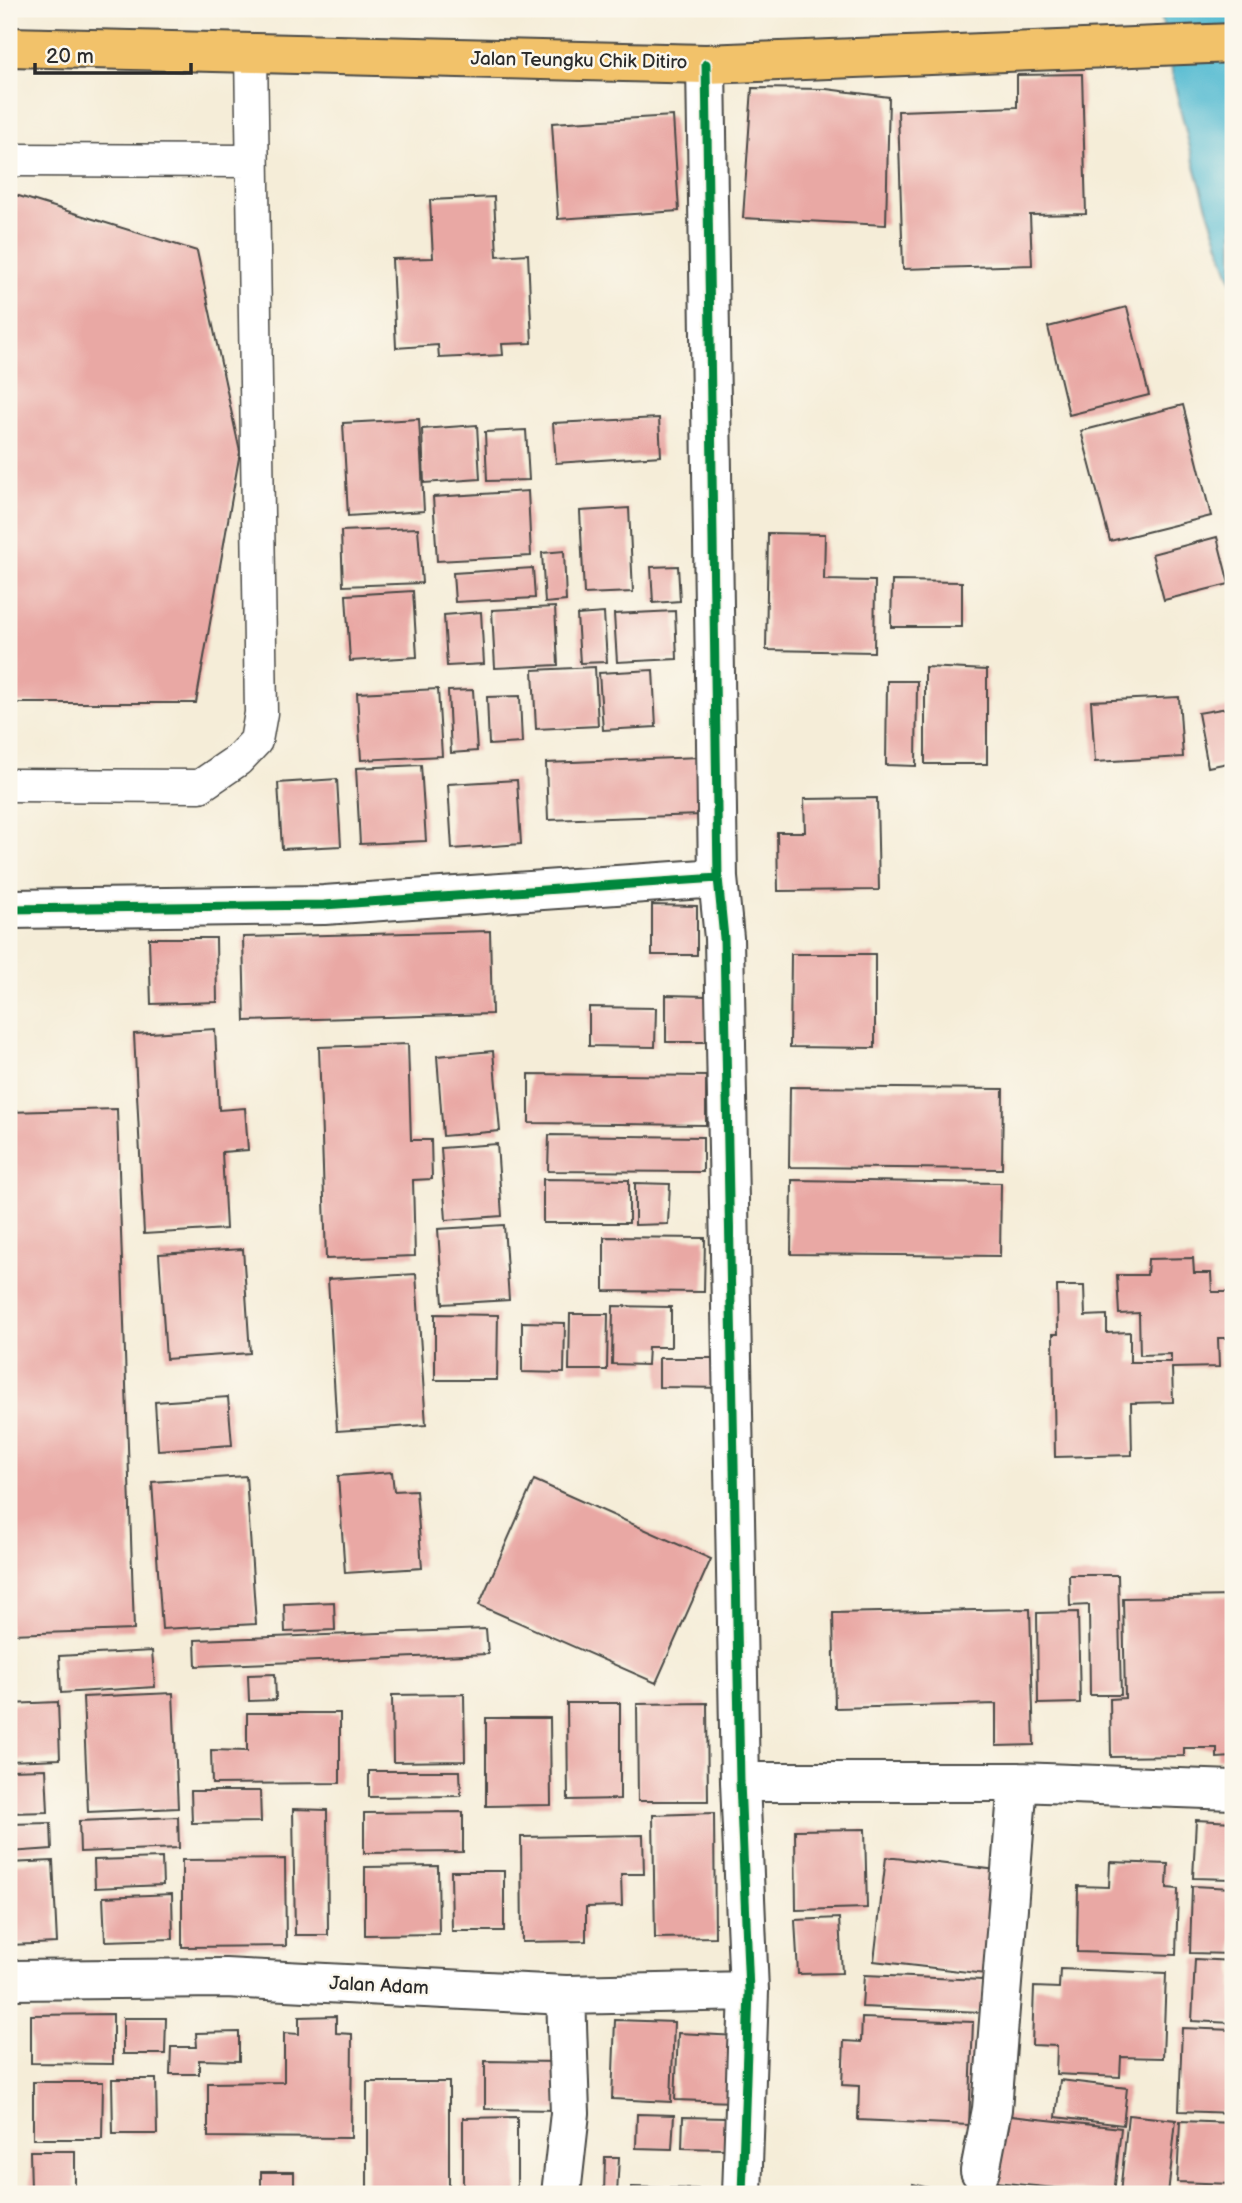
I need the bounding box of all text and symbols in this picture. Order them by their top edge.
scale bar [35,32,191,76]
text: 20 m [46,44,94,69]
street label: Jalan Teungku Chik Ditiro [470,48,688,74]
street label: Jalan Adam [329,1972,429,2000]

